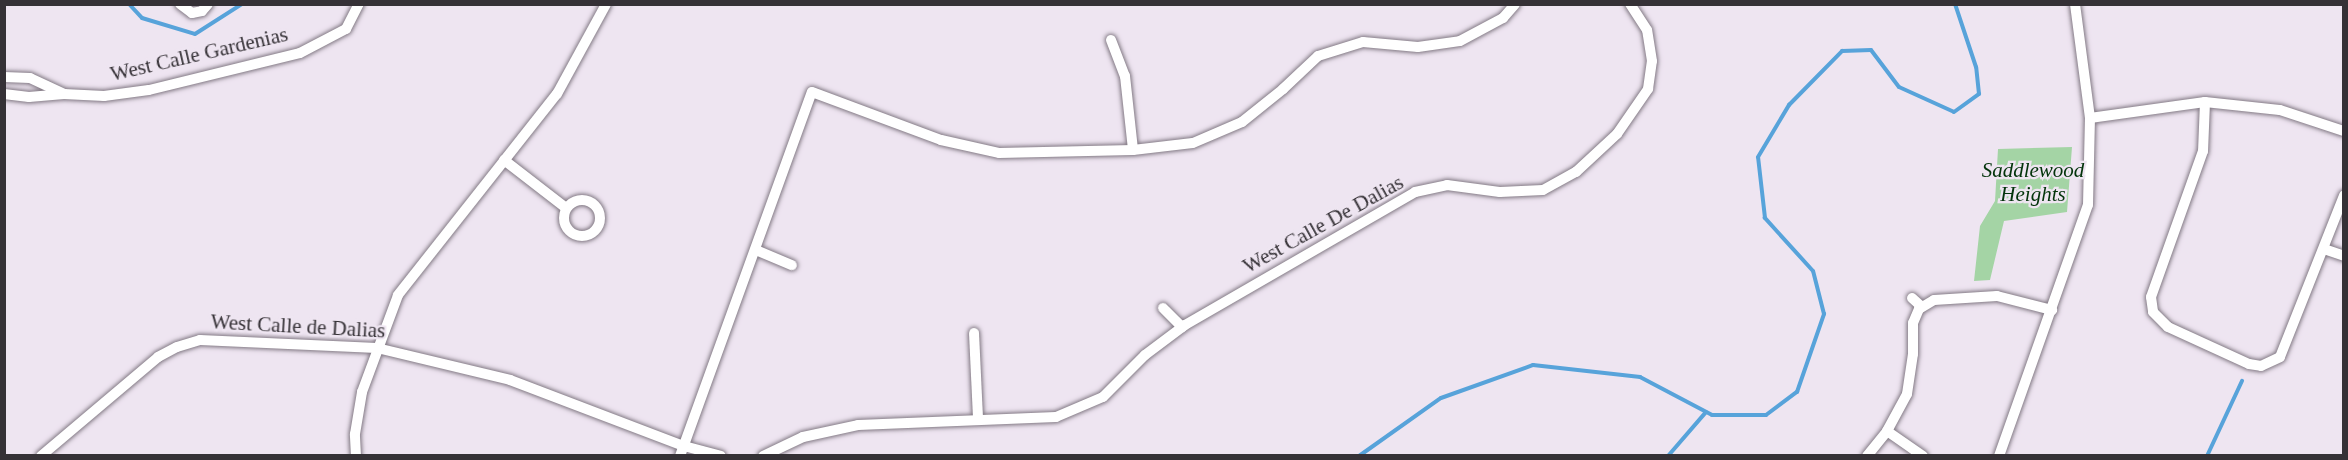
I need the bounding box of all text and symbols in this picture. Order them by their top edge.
street label: West Calle Gardenias [108,21,290,87]
park label: Saddlewood Heights [1982,157,2084,207]
street label: West Calle De Dalias [1238,169,1408,279]
street label: West Calle de Dalias [210,309,386,343]

